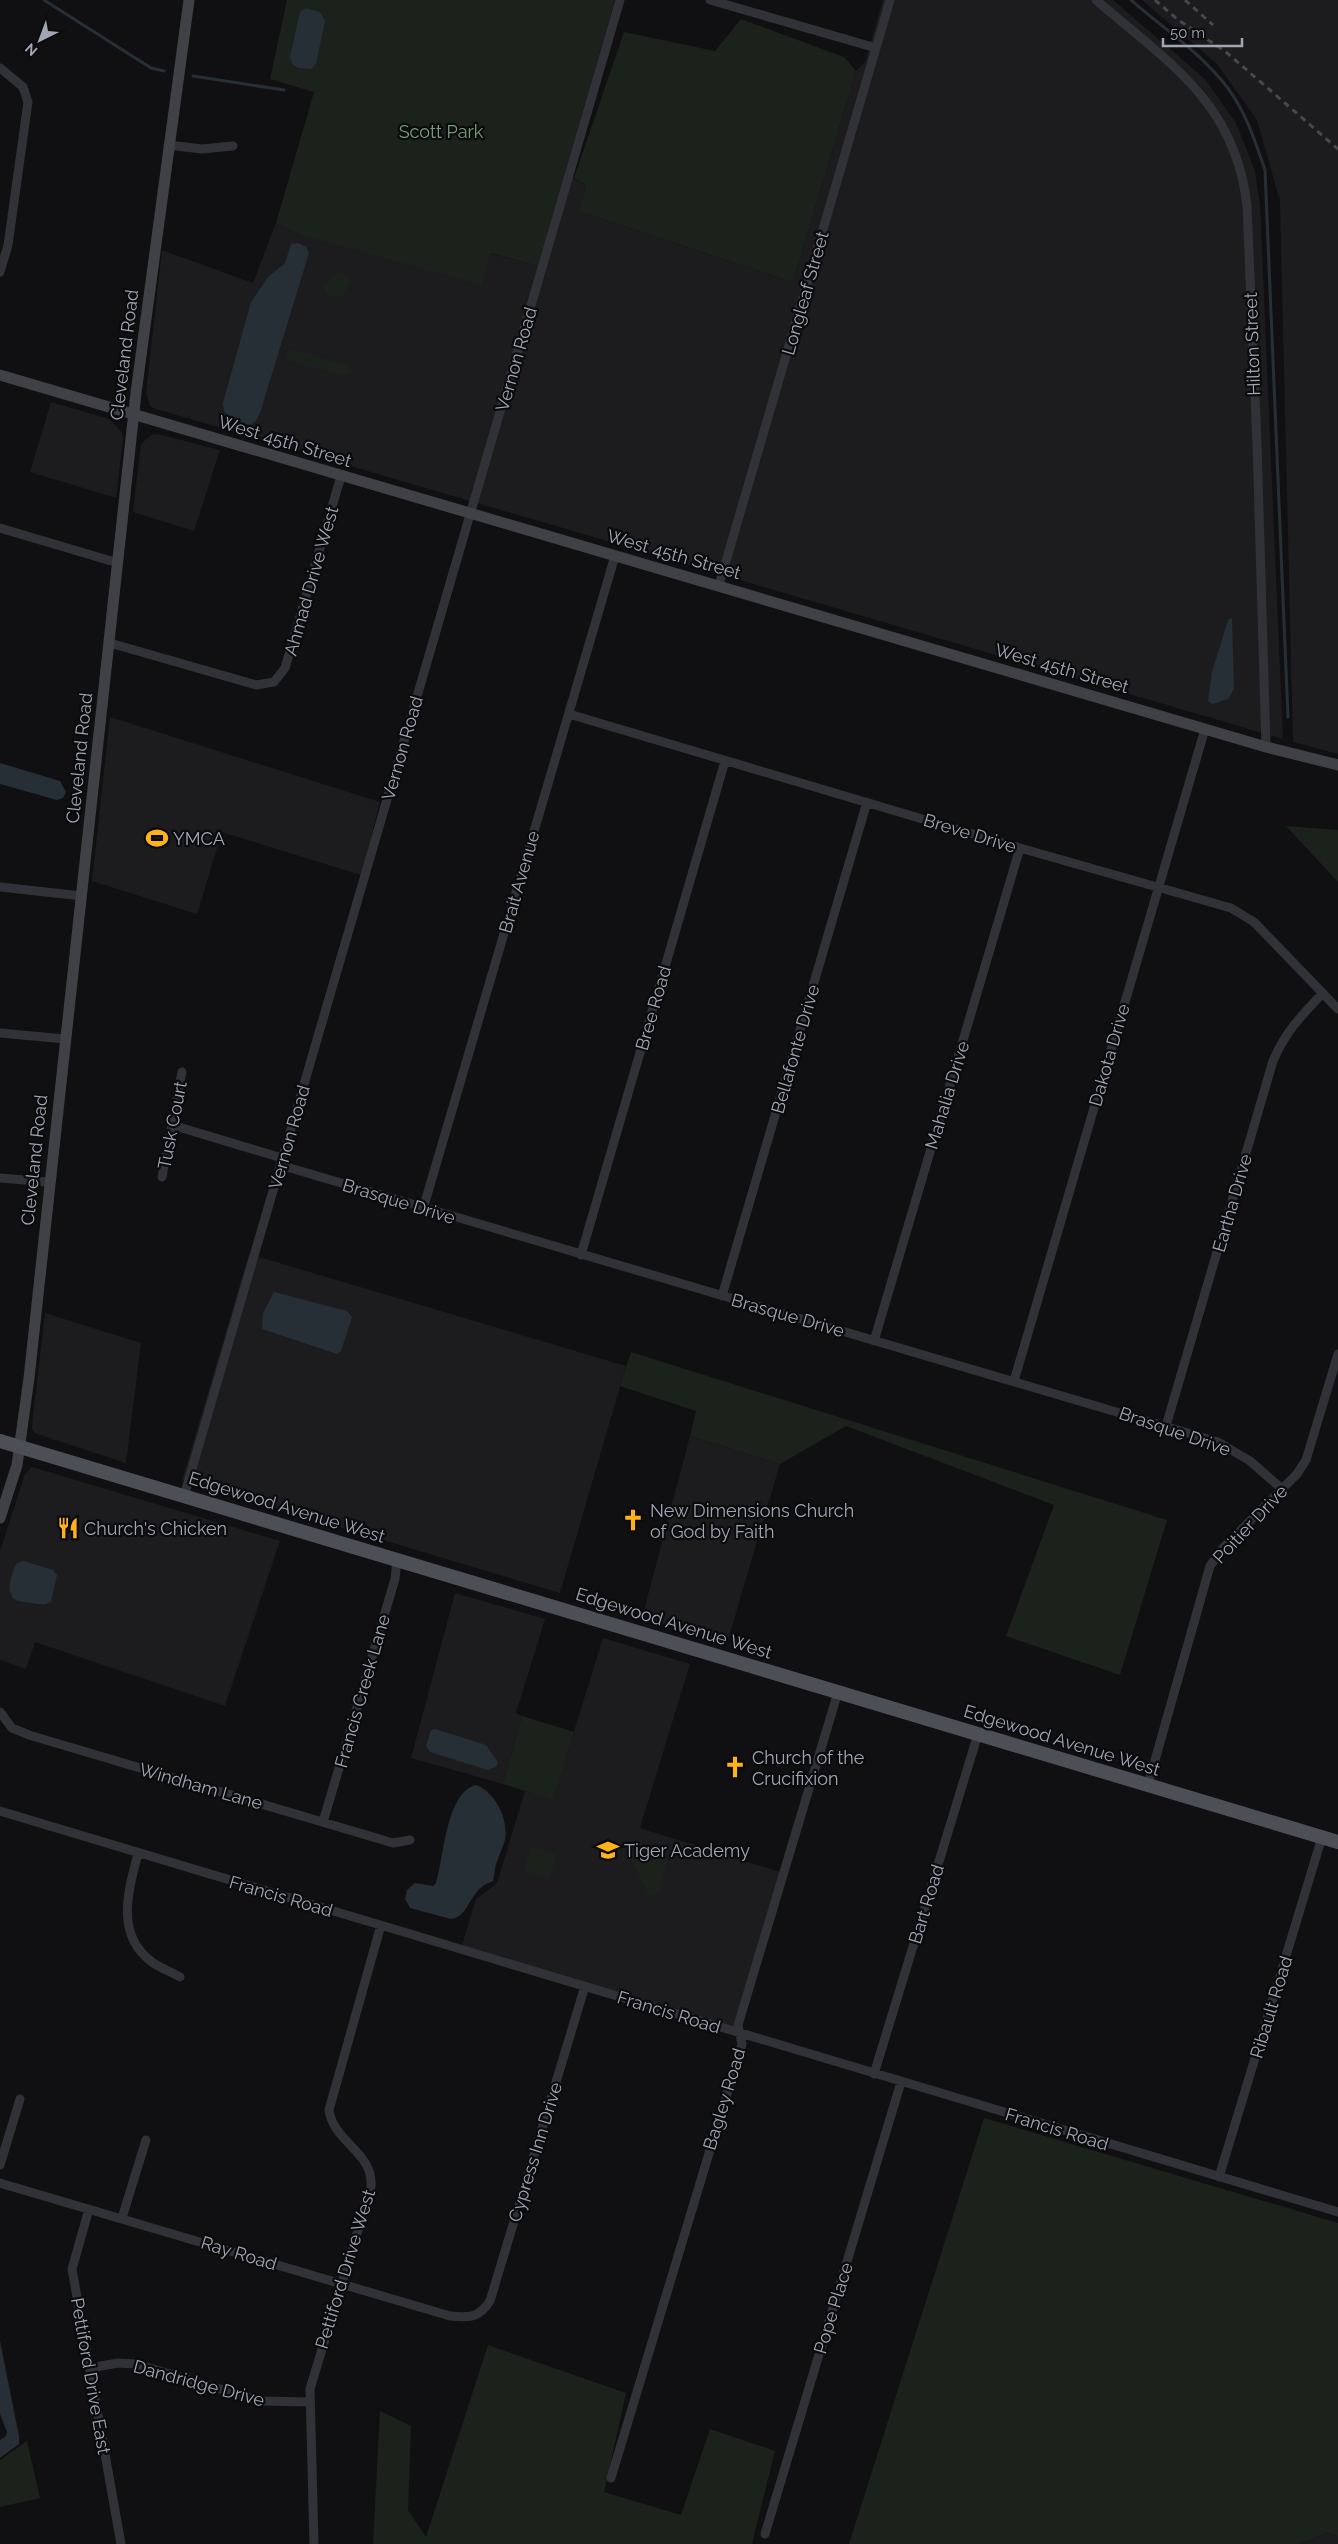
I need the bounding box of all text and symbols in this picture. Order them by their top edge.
north arrow [15,15,65,65]
scale bar [1163,15,1242,47]
text: 50 m [1170,24,1205,42]
text: N [22,40,41,59]
park label: Scott Park [399,121,484,142]
street label: Longleaf Street [777,229,833,357]
street label: Cleveland Road [106,288,142,422]
street label: Hilton Street [1240,292,1264,396]
street label: Vernon Road [491,304,541,414]
street label: West 45th Street [216,411,354,471]
street label: Ahmad Drive West [280,504,342,658]
street label: West 45th Street [605,525,743,583]
street label: West 45th Street [993,639,1131,697]
street label: Cleveland Road [62,691,96,825]
street label: Vernon Road [377,693,427,803]
street label: Breve Drive [921,809,1019,857]
sports icon: YMCA [144,825,170,851]
place label: YMCA [173,828,225,849]
street label: Brait Avenue [494,828,544,935]
street label: Bree Road [631,963,675,1053]
street label: Bellafonte Drive [767,982,824,1116]
street label: Dakota Drive [1084,1001,1134,1109]
street label: Mahalia Drive [921,1038,974,1152]
street label: Tusk Court [153,1079,191,1171]
street label: Vernon Road [264,1082,314,1192]
street label: Cleveland Road [17,1093,51,1227]
street label: Eartha Drive [1208,1151,1256,1254]
street label: Brasque Drive [340,1174,458,1228]
street label: Brasque Drive [729,1289,847,1341]
street label: Brasque Drive [1116,1402,1234,1460]
street label: Edgewood Avenue West [186,1467,388,1547]
street label: Poitier Drive [1208,1480,1292,1568]
place label: New Dimensions Church of God by Faith [650,1500,854,1542]
church icon: New Dimensions Church of God by Faith [620,1507,646,1533]
restaurant icon: Church's Chicken [55,1515,81,1541]
place label: Church's Chicken [84,1518,227,1539]
street label: Edgewood Avenue West [573,1583,775,1663]
street label: Francis Creek Lane [330,1611,394,1770]
street label: Edgewood Avenue West [961,1700,1163,1780]
place label: Church of the Crucifixion [752,1747,865,1789]
church icon: Church of the Crucifixion [722,1754,748,1780]
street label: Windham Lane [137,1758,265,1814]
school or university icon: Tiger Academy [595,1837,621,1863]
place label: Tiger Academy [624,1840,750,1861]
street label: Bart Road [904,1862,948,1946]
street label: Francis Road [227,1871,335,1921]
street label: Ribault Road [1245,1953,1297,2061]
street label: Francis Road [615,1986,723,2038]
street label: Bagley Road [699,2046,749,2152]
street label: Cypress Inn Drive [504,2079,566,2224]
street label: Francis Road [1003,2103,1111,2155]
street label: Pettiford Drive West [311,2187,379,2351]
street label: Ray Road [199,2232,279,2274]
street label: Pope Place [809,2259,857,2356]
street label: Pettiford Drive East [67,2296,115,2456]
street label: Dandridge Drive [131,2355,267,2411]

